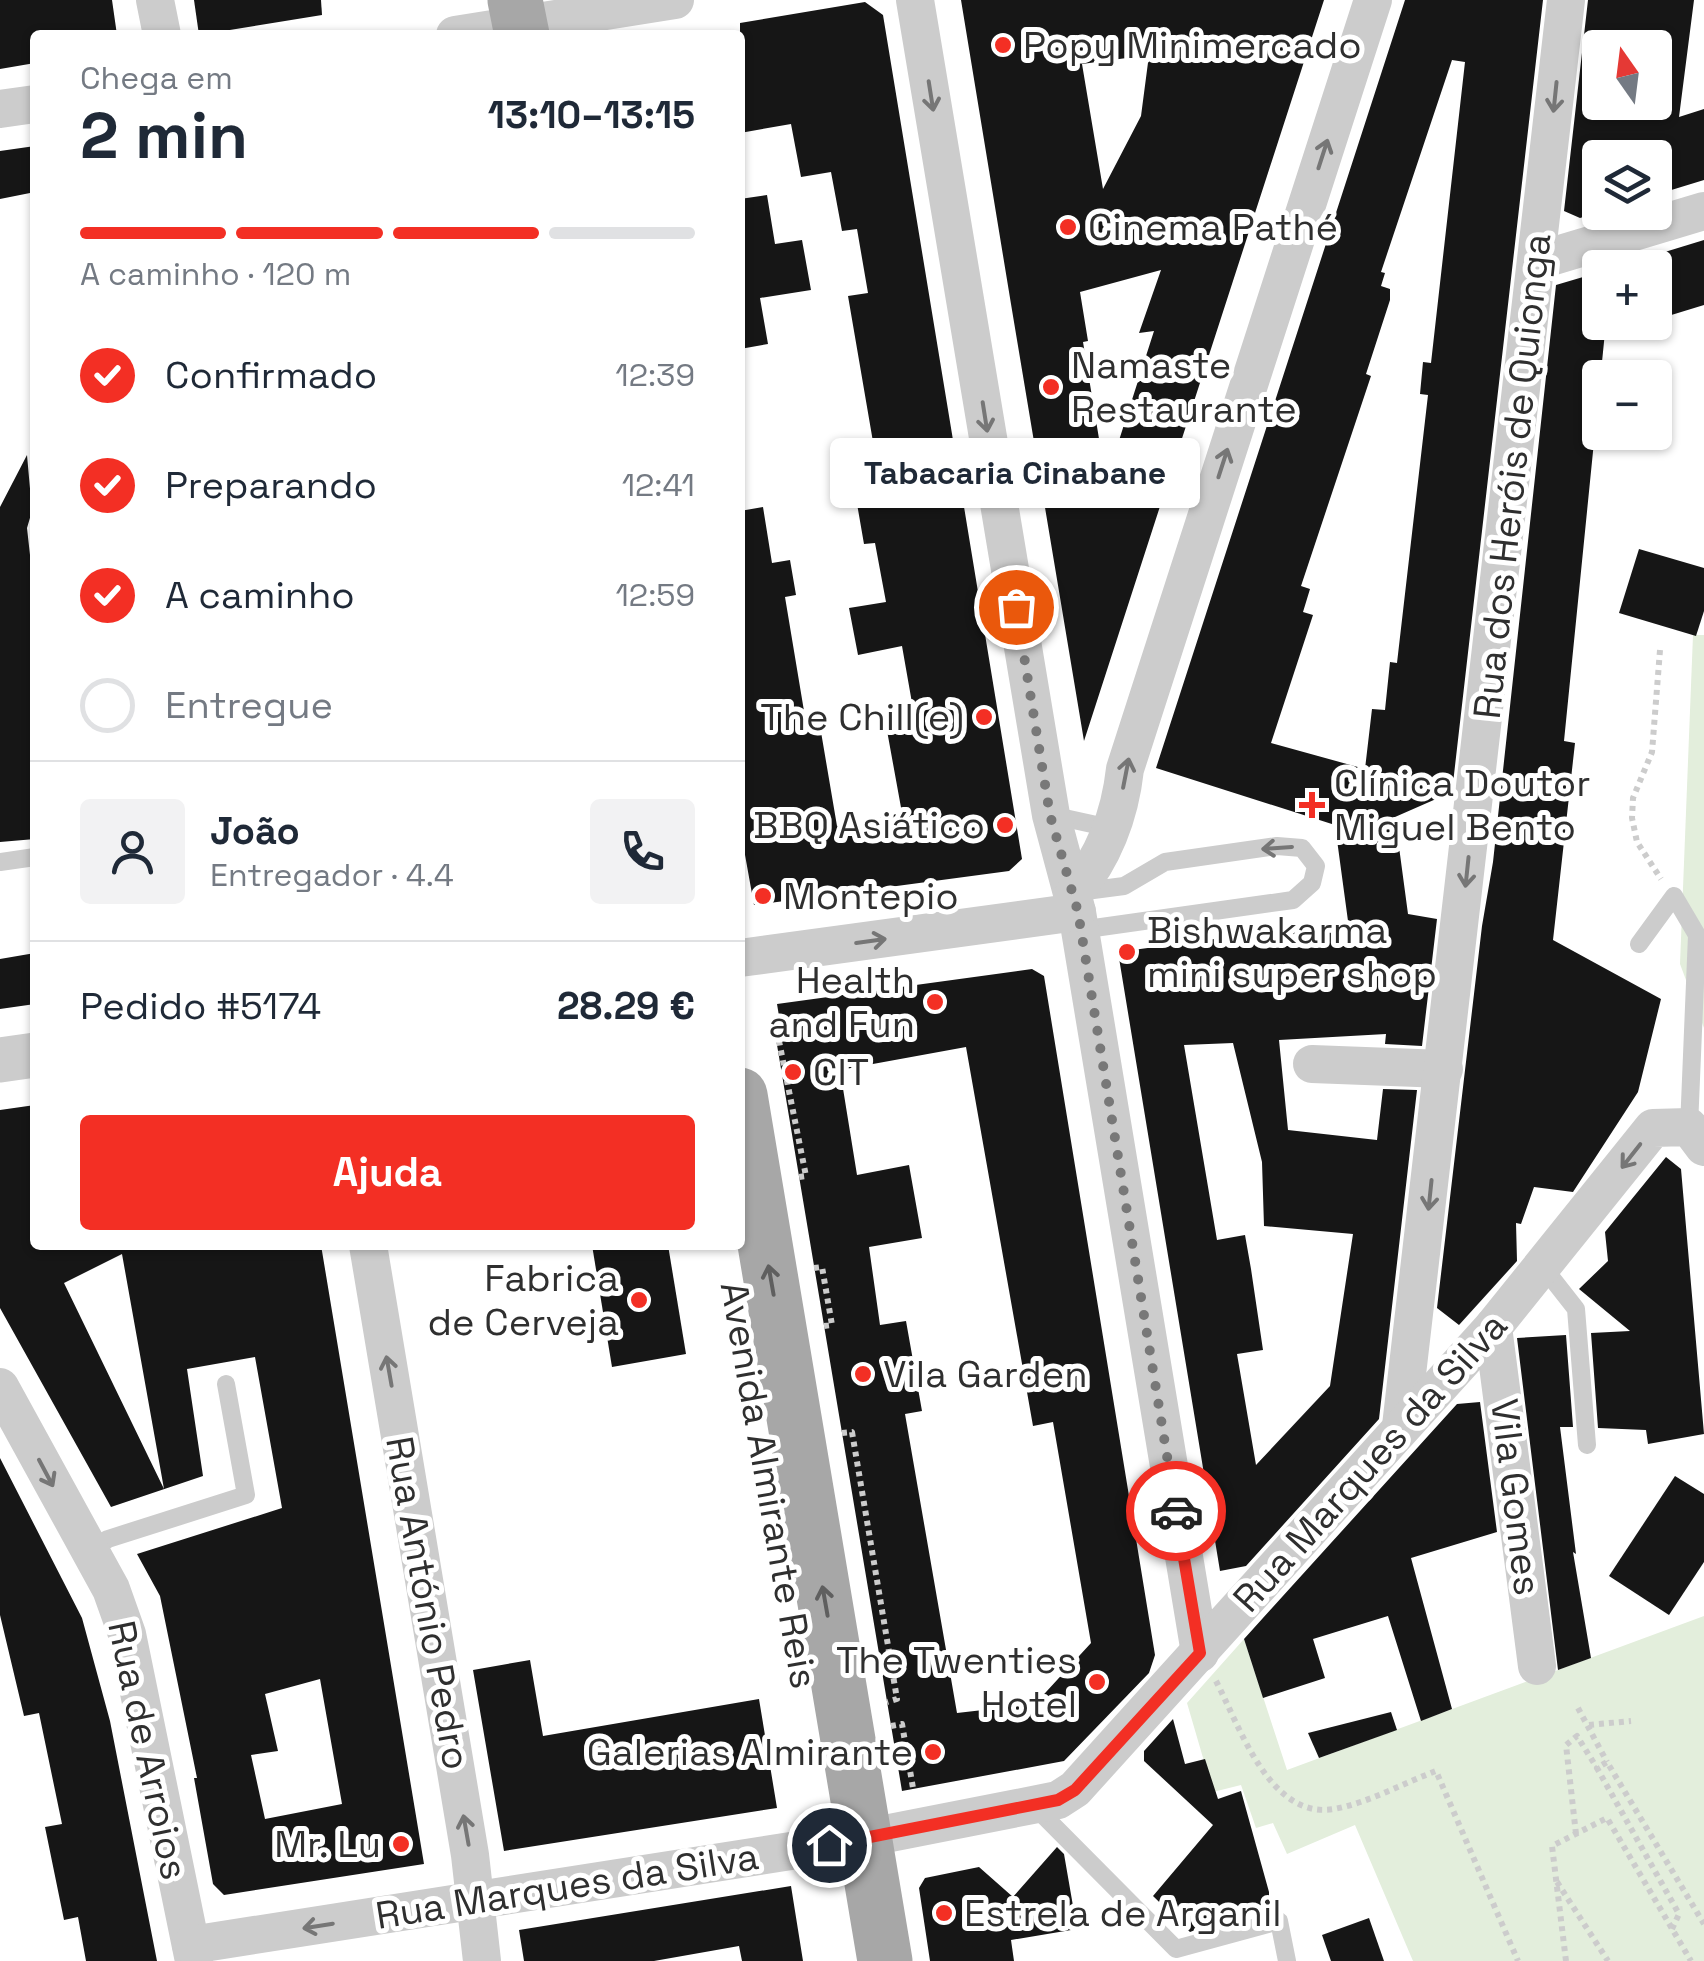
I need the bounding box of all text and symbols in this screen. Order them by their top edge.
place label: Popy Minimercado [1023,21,1362,69]
north arrow [1582,30,1672,120]
map controls [1582,30,1672,450]
marker: Popy Minimercado [992,34,1014,56]
text: Chega em [80,58,233,98]
one-way arrow [922,79,941,112]
one-way arrow [1545,80,1564,112]
text: 13:10–13:15 [488,91,695,139]
text: 2 min [80,94,248,177]
one-way arrow [1315,139,1333,170]
button: layers [1582,140,1672,230]
place label: Cinema Pathé [1088,203,1338,251]
marker: Cinema Pathé [1057,216,1079,238]
street label: Rua dos Heróis de Quionga [1463,231,1561,721]
button: + [1582,250,1672,340]
text: A caminho · 120 m [80,254,351,294]
place label: Namaste Restaurante [1071,341,1297,433]
icon: check [80,348,135,403]
text: Confirmado [165,351,377,399]
text: 12:39 [615,355,695,395]
button: − [1582,360,1672,450]
marker: Namaste Restaurante [1040,376,1062,398]
one-way arrow [976,400,994,433]
callout: Tabacaria Cinabane [831,437,1201,507]
one-way arrow [1216,448,1234,480]
text: Tabacaria Cinabane [864,453,1166,493]
icon: check [80,458,135,513]
text: Preparando [165,461,377,509]
text: 12:41 [622,465,695,505]
pin [974,565,1059,650]
icon: check [80,568,135,623]
text: A caminho [165,571,355,619]
text: 12:59 [615,575,695,615]
icon: bag [989,580,1044,635]
text: Entregue [165,681,333,729]
place label: The Chill(e) [760,693,964,741]
marker: The Chill(e) [973,706,995,728]
one-way arrow [1117,758,1136,790]
place label: Clínica Doutor Miguel Bento [1334,759,1591,851]
marker: Clínica Doutor Miguel Bento [1299,792,1325,818]
button: person [80,799,185,904]
button: phone [590,799,695,904]
place label: BBQ Asiático [753,801,985,849]
text: João [210,807,300,855]
marker: BBQ Asiático [994,814,1016,836]
one-way arrow [1261,838,1294,857]
text: Entregador · 4.4 [210,855,454,895]
one-way arrow [1457,855,1476,888]
place label: Montepio [783,872,959,920]
marker: Montepio [752,885,774,907]
place label: Bishwakarma mini super shop [1147,906,1437,998]
one-way arrow [855,931,887,949]
marker: Bishwakarma mini super shop [1116,941,1138,963]
place label: Health and Fun [769,956,915,1048]
text: Pedido #5174 [80,982,321,1030]
text: 28.29 € [557,982,695,1030]
marker: Health and Fun [924,991,946,1013]
place label: CIT [813,1048,869,1096]
marker: CIT [782,1061,804,1083]
button: Ajuda [80,1115,695,1230]
one-way arrow [1621,1142,1642,1169]
one-way arrow [1420,1178,1439,1210]
place label: Fabrica de Cerveja [428,1254,619,1346]
one-way arrow [761,1265,780,1297]
street label: Avenida Almirante Reis [710,1278,828,1692]
marker: Fabrica de Cerveja [628,1289,650,1311]
street label: Rua Marques da Silva [1223,1302,1517,1622]
place label: Vila Garden [883,1350,1088,1398]
one-way arrow [379,1355,398,1388]
marker: Vila Garden [852,1363,874,1385]
street label: Vila Gomes [1480,1396,1552,1598]
street label: Rua António Pedro [375,1433,481,1773]
one-way arrow [37,1457,56,1487]
courier [1126,1461,1226,1561]
icon: car [1149,1484,1204,1539]
one-way arrow [815,1585,834,1618]
street label: Rua de Arroios [97,1616,199,1884]
place label: The Twenties Hotel [836,1636,1077,1728]
marker: The Twenties Hotel [1086,1671,1108,1693]
place label: Galerias Almirante [587,1728,913,1776]
marker: Galerias Almirante [922,1741,944,1763]
pin [787,1803,872,1888]
one-way arrow [456,1814,475,1846]
icon: home [802,1818,857,1873]
place label: Mr. Lu [274,1820,381,1868]
street label: Rua Marques da Silva [372,1832,762,1940]
marker: Mr. Lu [390,1833,412,1855]
place label: Estrela de Arganil [964,1889,1282,1937]
marker: Estrela de Arganil [933,1902,955,1924]
one-way arrow [302,1917,335,1935]

